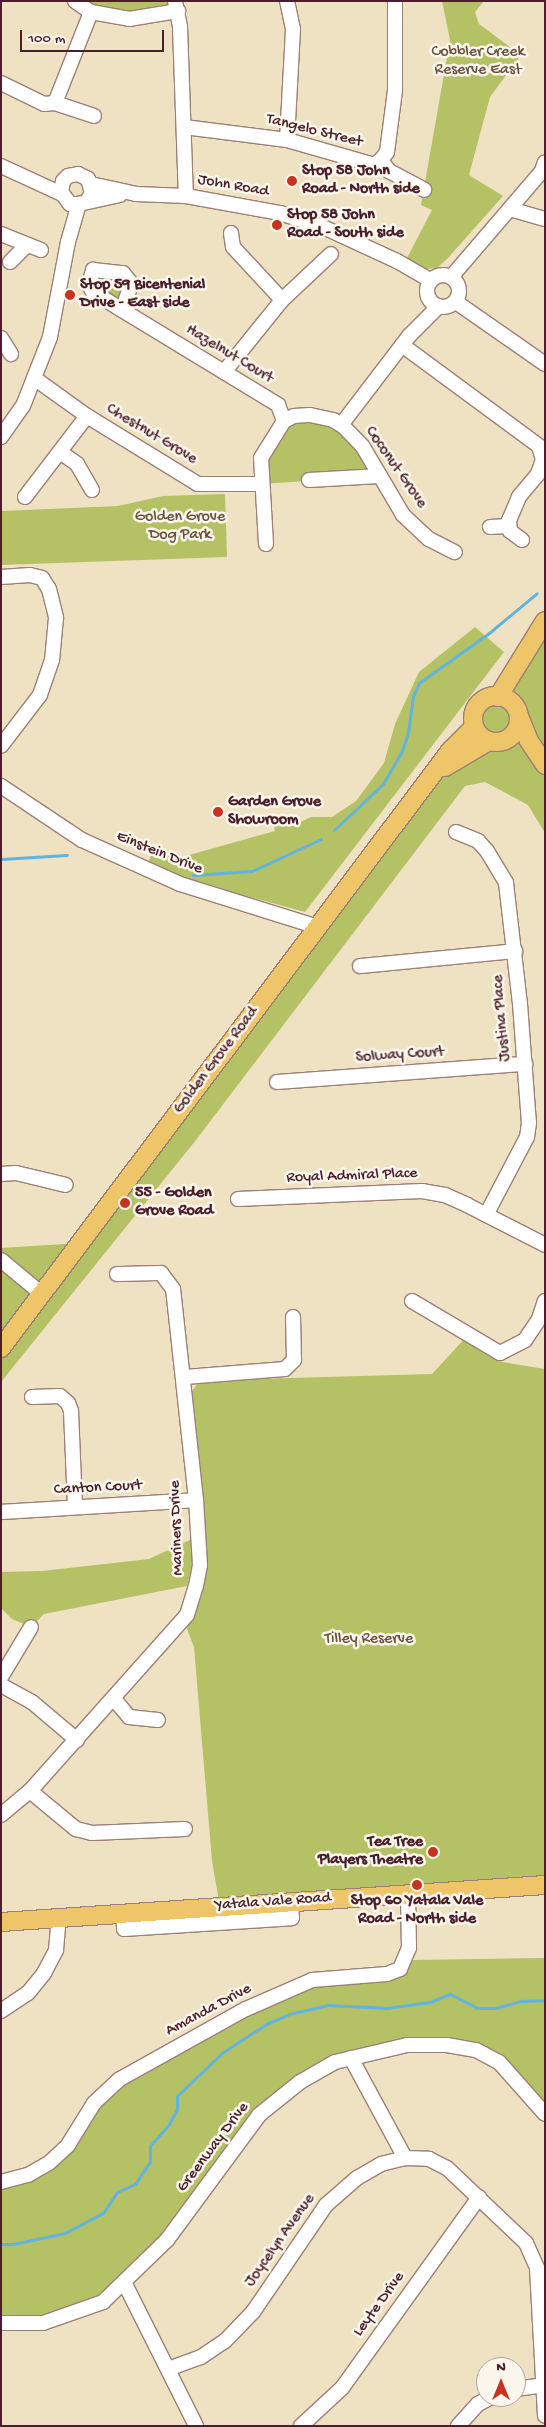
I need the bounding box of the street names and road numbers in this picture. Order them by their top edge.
street label: Tangelo Street [264,111,364,153]
street label: John Road [196,171,270,203]
street label: Hazelnut Court [182,321,276,389]
street label: Chestnut Grove [102,400,200,470]
street label: Coconut Grove [360,423,430,513]
street label: Einstein Drive [113,828,205,880]
street label: Justina Place [490,974,516,1062]
street label: Golden Grove Road [170,1004,264,1118]
street label: Solway Court [355,1043,445,1069]
street label: Royal Admiral Place [286,1165,418,1189]
street label: Canton Court [54,1477,142,1501]
street label: Mariners Drive [167,1480,189,1576]
street label: Yatala Vale Road [214,1889,332,1917]
street label: Amanda Drive [163,1980,255,2042]
street label: Greenway Drive [174,2099,254,2197]
street label: Joycelyn Avenue [242,2191,320,2291]
street label: Leyte Drive [350,2269,410,2341]

